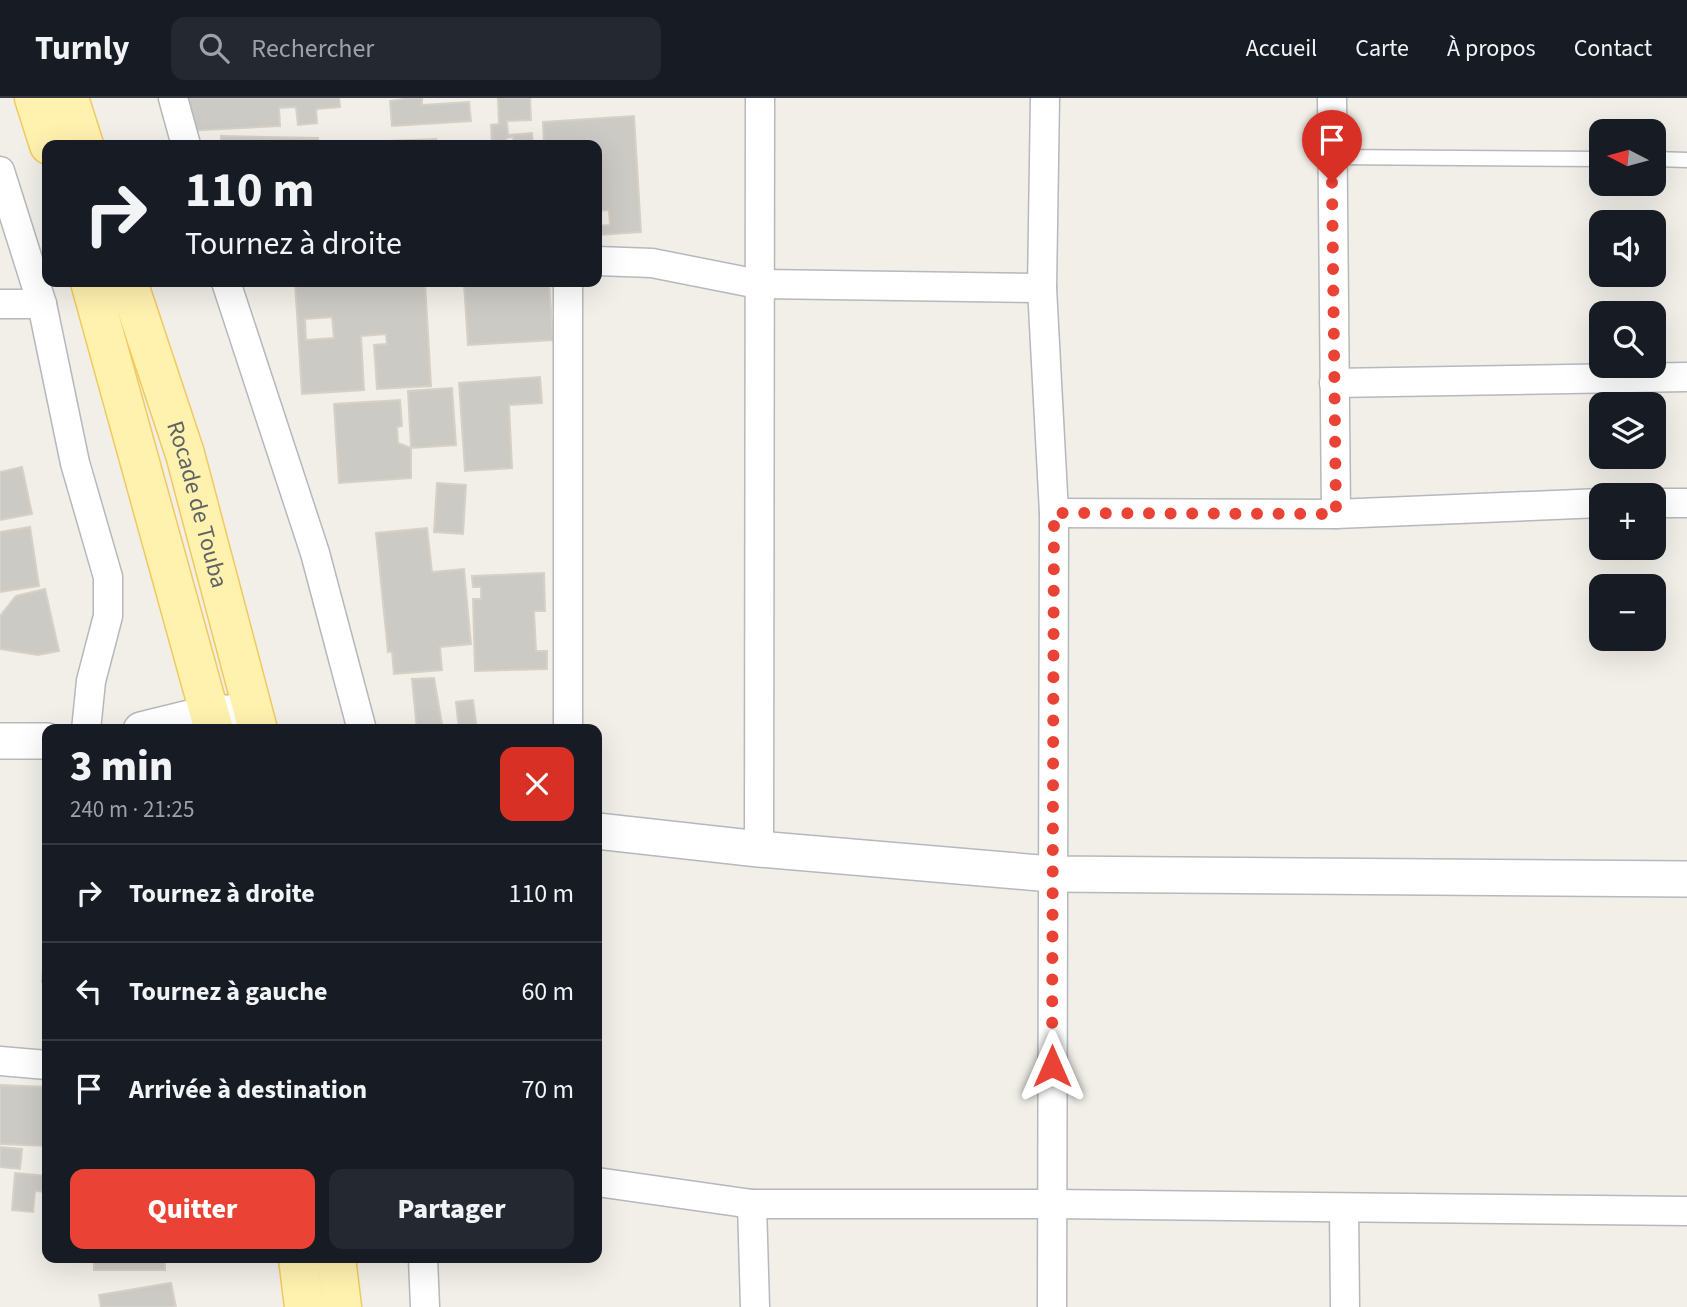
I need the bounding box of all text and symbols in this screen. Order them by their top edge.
search box [171,17,661,80]
text: Turnly [35,25,129,72]
icon: search [195,29,233,67]
text: Rechercher [251,30,374,67]
text: Accueil [1246,31,1317,66]
text: Carte [1355,31,1409,66]
text: À propos [1447,31,1536,66]
text: Contact [1574,31,1652,66]
pin [1302,110,1362,182]
north arrow [1589,119,1666,196]
map controls [1589,119,1666,651]
icon: arrive [1313,121,1351,159]
text: 110 m [185,156,314,226]
icon: right [70,168,161,259]
button: sound [1589,210,1666,287]
text: Tournez à droite [185,221,402,267]
button: search [1589,301,1666,378]
button: layers [1589,392,1666,469]
street label: Rocade de Touba [157,416,237,592]
button: + [1589,483,1666,560]
button: − [1589,574,1666,651]
text: 3 min [70,737,173,797]
button: close [500,747,574,821]
text: 240 m · 21:25 [70,793,194,826]
icon: right [70,874,108,912]
text: Tournez à droite [129,875,315,912]
text: 110 m [508,875,574,912]
icon: left [70,972,108,1010]
text: Tournez à gauche [129,973,328,1010]
text: 60 m [521,973,574,1010]
position arrow [1015,1029,1089,1103]
icon: arrive [70,1070,108,1108]
text: Arrivée à destination [129,1071,367,1108]
text: 70 m [521,1071,574,1108]
button: Quitter [70,1169,315,1249]
button: Partager [329,1169,574,1249]

